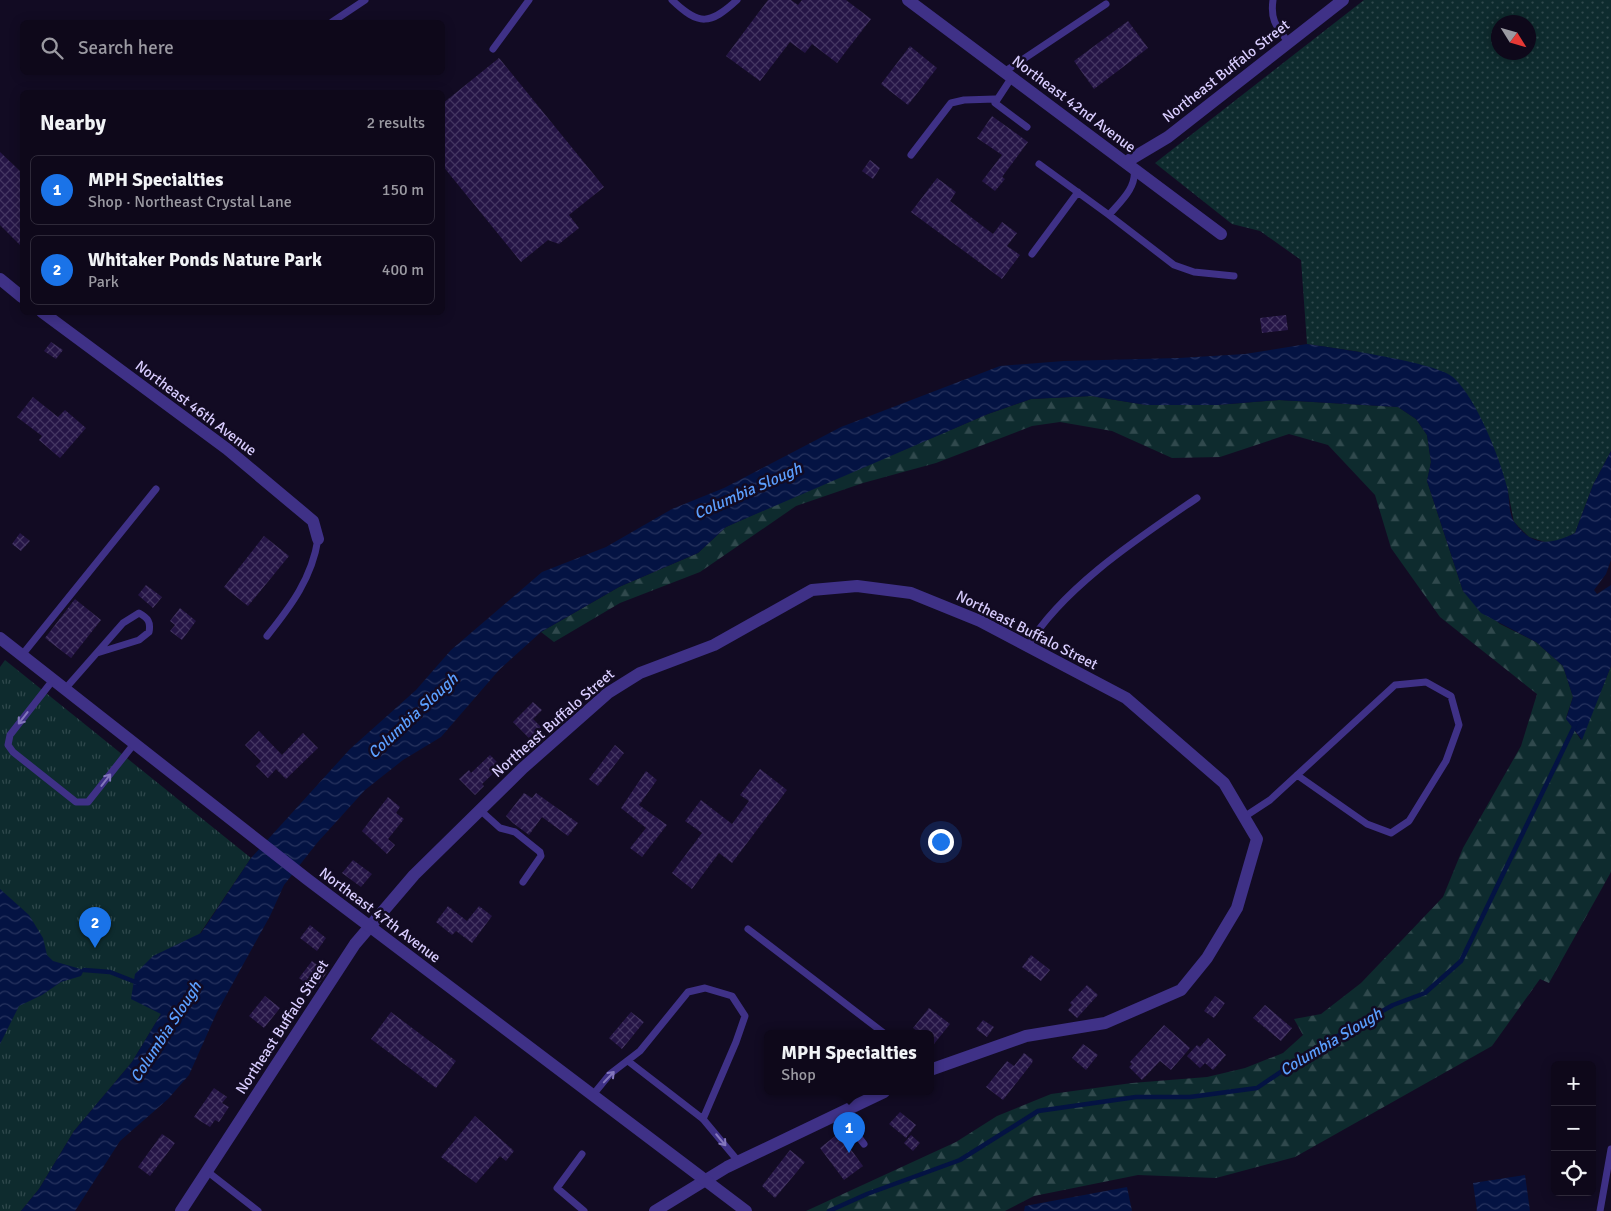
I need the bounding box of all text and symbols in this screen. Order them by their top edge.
north arrow [1491,15,1536,60]
street label: Northeast Buffalo Street [1159,16,1293,126]
search box [20,20,445,75]
icon: search [38,34,66,62]
text: Search here [78,36,174,60]
street label: Northeast 42nd Avenue [1009,52,1139,156]
text: Nearby [40,110,106,136]
text: 2 results [366,113,425,133]
text: MPH Specialties [88,168,223,192]
text: 1 [53,180,61,200]
text: 150 m [382,180,424,200]
text: Shop · Northeast Crystal Lane [88,192,292,212]
text: Whitaker Ponds Nature Park [88,248,322,272]
text: 2 [53,260,61,280]
text: 400 m [382,260,424,280]
text: Park [88,272,119,292]
street label: Northeast 46th Avenue [132,356,260,460]
water label: Columbia Slough [691,458,806,524]
street label: Northeast Buffalo Street [953,586,1101,674]
street label: Northeast Buffalo Street [488,665,618,781]
water label: Columbia Slough [364,668,463,763]
one-way arrow [18,711,28,725]
one-way arrow [101,773,112,786]
your location [928,829,954,855]
street label: Northeast 47th Avenue [316,863,444,967]
pin: 2 [79,907,111,948]
street label: Northeast Buffalo Street [232,957,332,1097]
water label: Columbia Slough [126,977,207,1086]
water label: Columbia Slough [1276,1003,1387,1080]
popup [764,1030,934,1095]
text: MPH Specialties [781,1041,917,1065]
map controls [1551,1061,1596,1196]
button: + [1551,1061,1596,1106]
text: Shop [781,1065,816,1085]
one-way arrow [603,1071,615,1083]
button: − [1551,1106,1596,1151]
pin: 1 [833,1112,865,1153]
one-way arrow [715,1133,726,1146]
button: locate [1551,1151,1596,1196]

